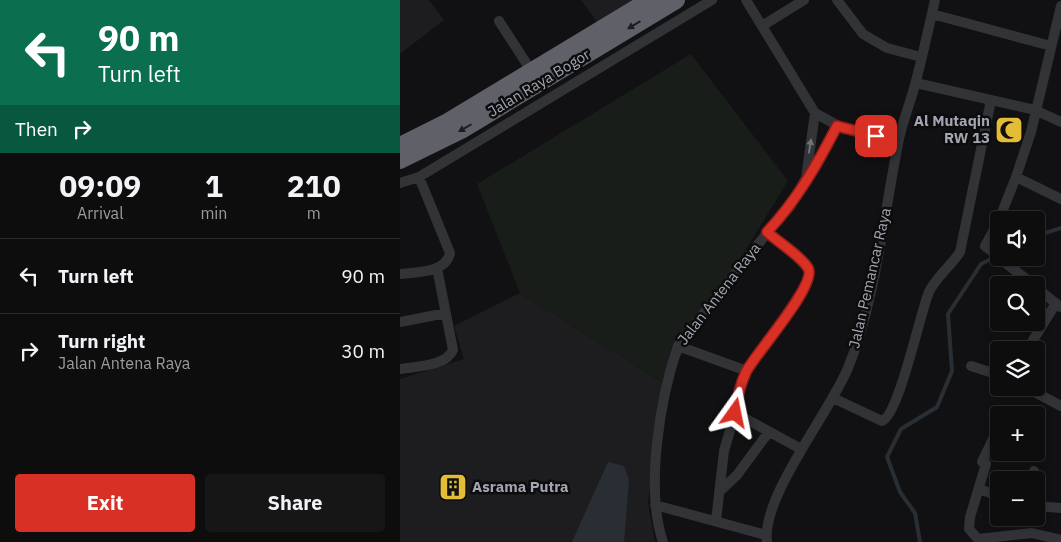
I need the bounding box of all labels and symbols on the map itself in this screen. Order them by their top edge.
one-way arrow [627,21,640,30]
street label: Jalan Raya Bogor [484,44,594,121]
place label: Al Mutaqin RW 13 [914,111,990,147]
pin [855,115,897,157]
mosque icon: Al Mutaqin RW 13 [994,115,1024,145]
one-way arrow [458,123,472,132]
one-way arrow [807,137,815,153]
street label: Jalan Pemancar Raya [844,206,895,350]
street label: Jalan Antena Raya [673,239,764,348]
position arrow [708,386,760,438]
building icon: Asrama Putra [438,472,468,502]
place label: Asrama Putra [472,477,569,496]

